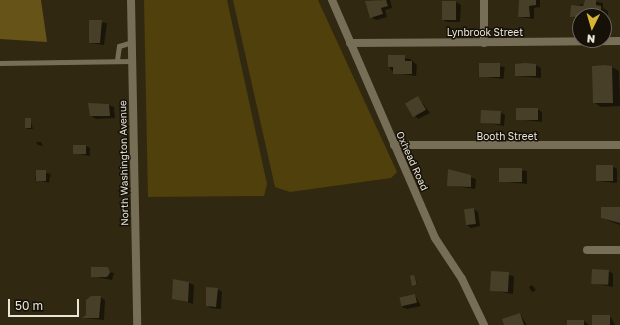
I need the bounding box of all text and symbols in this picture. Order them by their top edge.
north arrow [572,8,612,48]
street label: Lynbrook Street [447,27,523,39]
text: N [586,33,596,46]
street label: North Washington Avenue [117,100,131,226]
street label: Oxhead Road [394,130,430,192]
street label: Booth Street [477,131,537,143]
scale bar [10,291,81,317]
text: 50 m [15,298,43,313]

